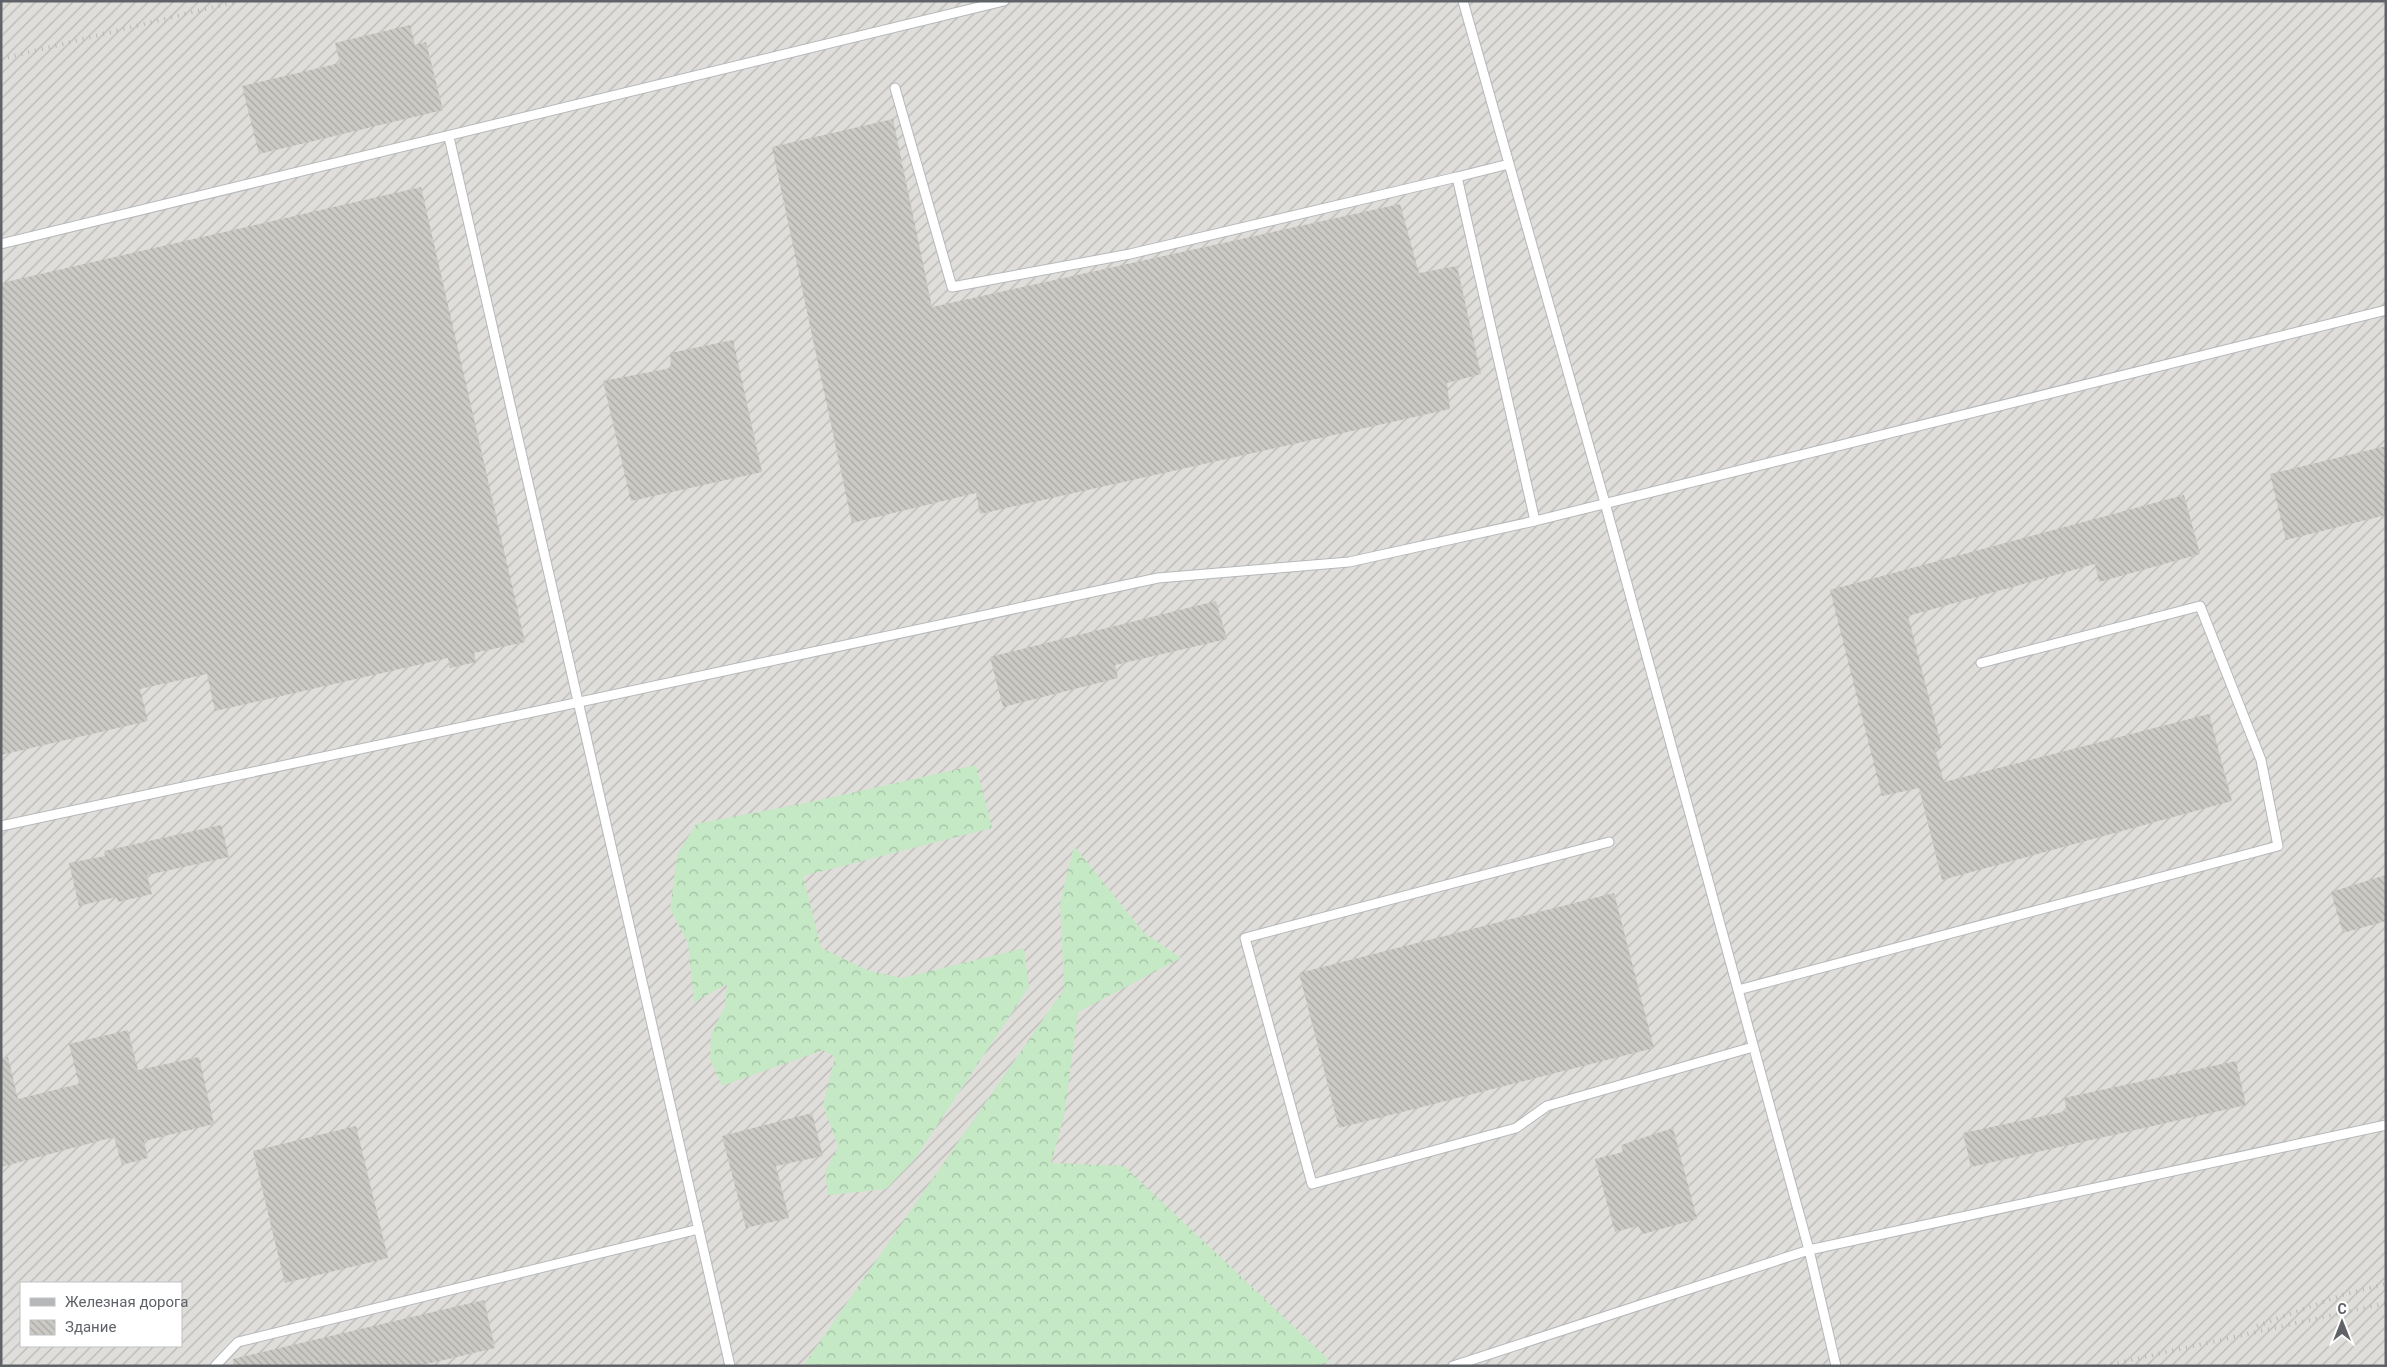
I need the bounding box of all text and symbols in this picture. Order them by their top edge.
legend [20,1282,182,1347]
text: Железная дорога [65,1293,188,1311]
north arrow [2317,1297,2367,1347]
text: С [2337,1301,2347,1317]
text: Здание [65,1318,116,1336]

